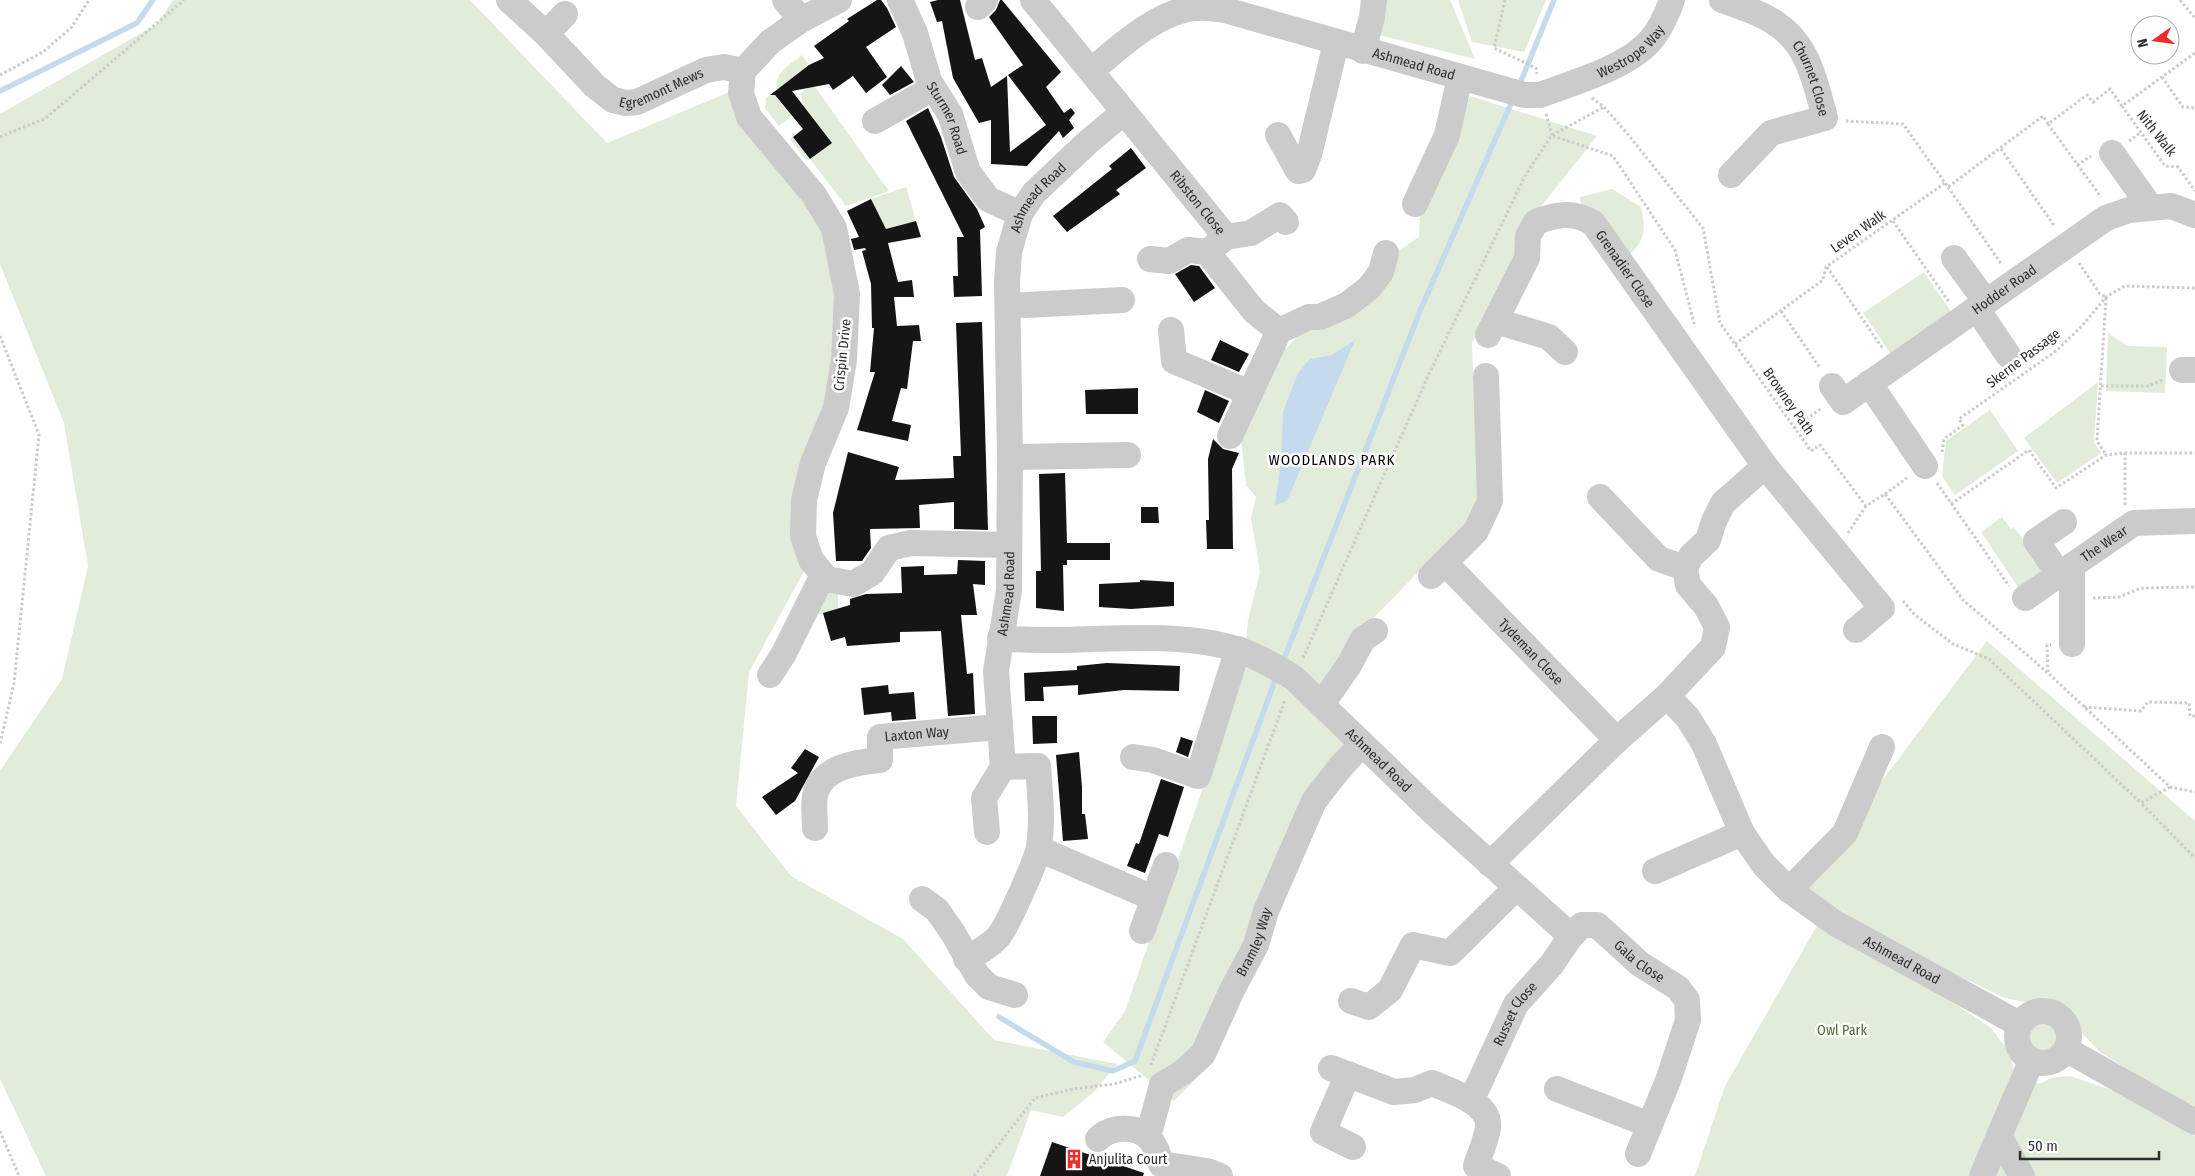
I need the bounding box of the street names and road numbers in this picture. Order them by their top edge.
street label: Westrope Way [1595,21,1669,82]
street label: Churnet Close [1788,37,1832,118]
street label: Ashmead Road [1371,44,1457,84]
street label: Egremont Mews [617,64,706,112]
street label: Sturmer Road [923,79,970,157]
street label: Nith Walk [2133,107,2180,160]
street label: Ashmead Road [1007,159,1070,235]
street label: Ribston Close [1166,167,1229,238]
street label: Leven Walk [1827,206,1890,257]
street label: Grenadier Close [1592,227,1658,311]
street label: Hodder Road [1969,261,2040,318]
street label: Crispin Drive [830,318,855,392]
street label: Skerne Passage [1983,325,2064,392]
street label: Browney Path [1759,365,1818,438]
street label: The Wear [2078,522,2131,566]
street label: Ashmead Road [994,551,1018,637]
street label: Tydeman Close [1495,615,1567,689]
street label: Laxton Way [884,723,950,746]
street label: Ashmead Road [1342,725,1415,796]
street label: Bramley Way [1233,904,1276,979]
street label: Ashmead Road [1860,932,1943,988]
street label: Gala Close [1610,937,1668,986]
street label: Russet Close [1490,978,1541,1049]

